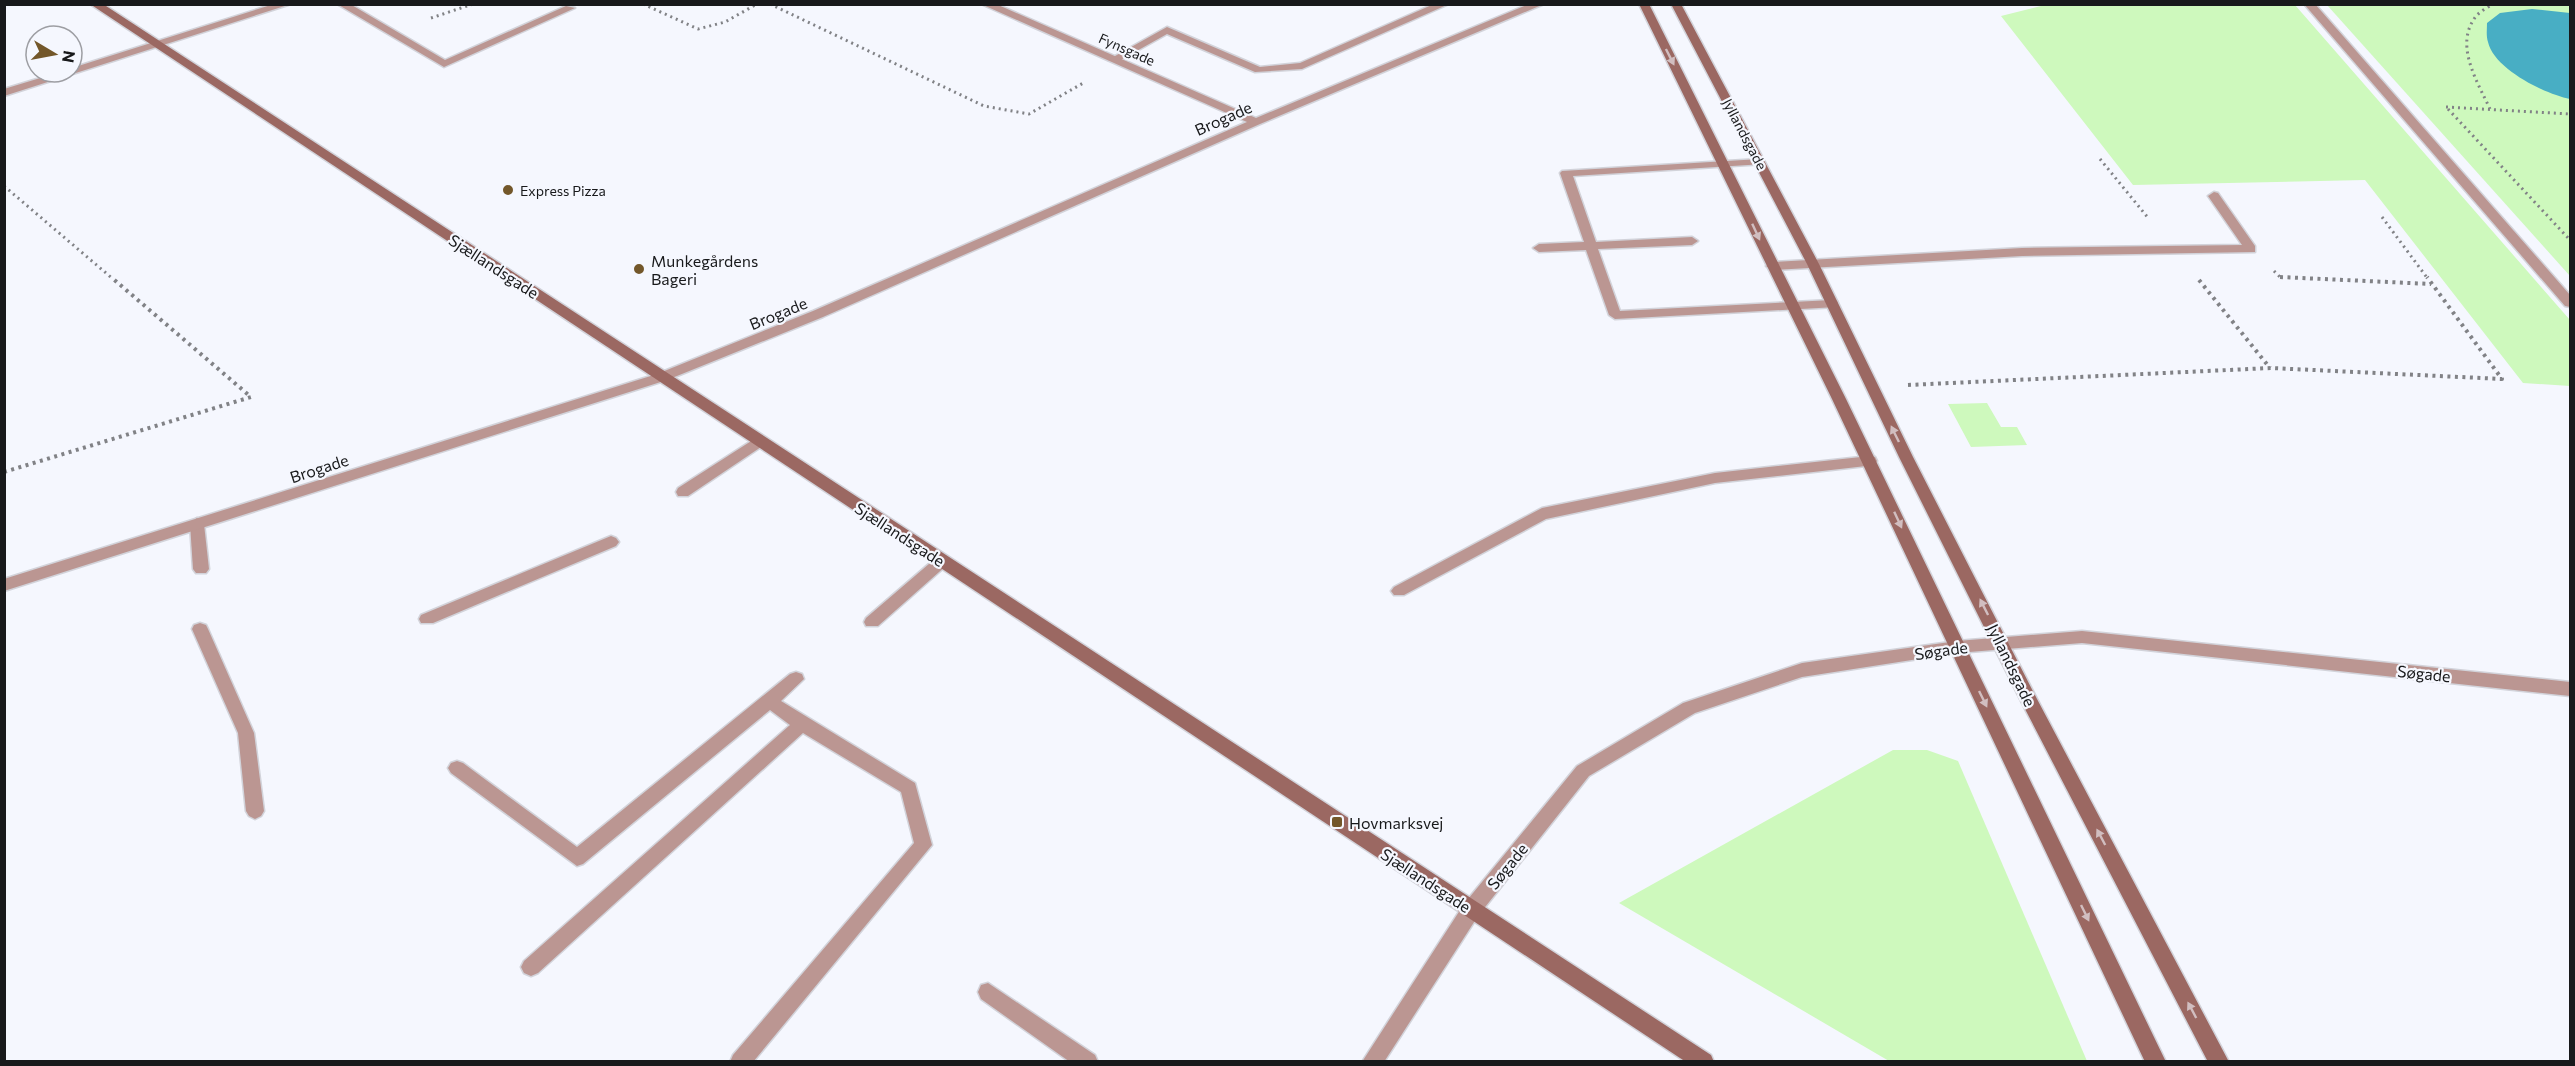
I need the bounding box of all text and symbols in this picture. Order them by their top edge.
north arrow [24,24,84,84]
street label: Fynsgade [1096,29,1158,69]
one-way arrow [1665,48,1675,65]
text: N [59,49,80,64]
street label: Jyllandsgade [1719,95,1771,173]
street label: Brogade [1191,97,1255,139]
place label: Express Pizza [520,182,606,199]
marker: Express Pizza [501,183,515,197]
one-way arrow [1751,223,1760,240]
street label: Sjællandsgade [446,230,542,302]
place label: Munkegårdens Bageri [651,251,758,288]
marker: Munkegårdens Bageri [632,262,646,276]
street label: Brogade [746,293,810,333]
one-way arrow [1890,425,1900,443]
street label: Brogade [287,450,351,486]
street label: Sjællandsgade [852,498,948,570]
one-way arrow [1893,511,1902,528]
one-way arrow [1979,599,1989,616]
street label: Jyllandsgade [1984,621,2040,709]
street label: Søgade [1913,637,1969,663]
street label: Søgade [2396,661,2452,685]
one-way arrow [1978,691,1987,708]
place label: Hovmarksvej [1349,813,1443,832]
marker: Hovmarksvej [1330,815,1344,829]
one-way arrow [2096,829,2106,846]
street label: Søgade [1483,839,1531,893]
street label: Sjællandsgade [1378,844,1474,916]
one-way arrow [2081,905,2090,922]
one-way arrow [2187,1001,2197,1018]

